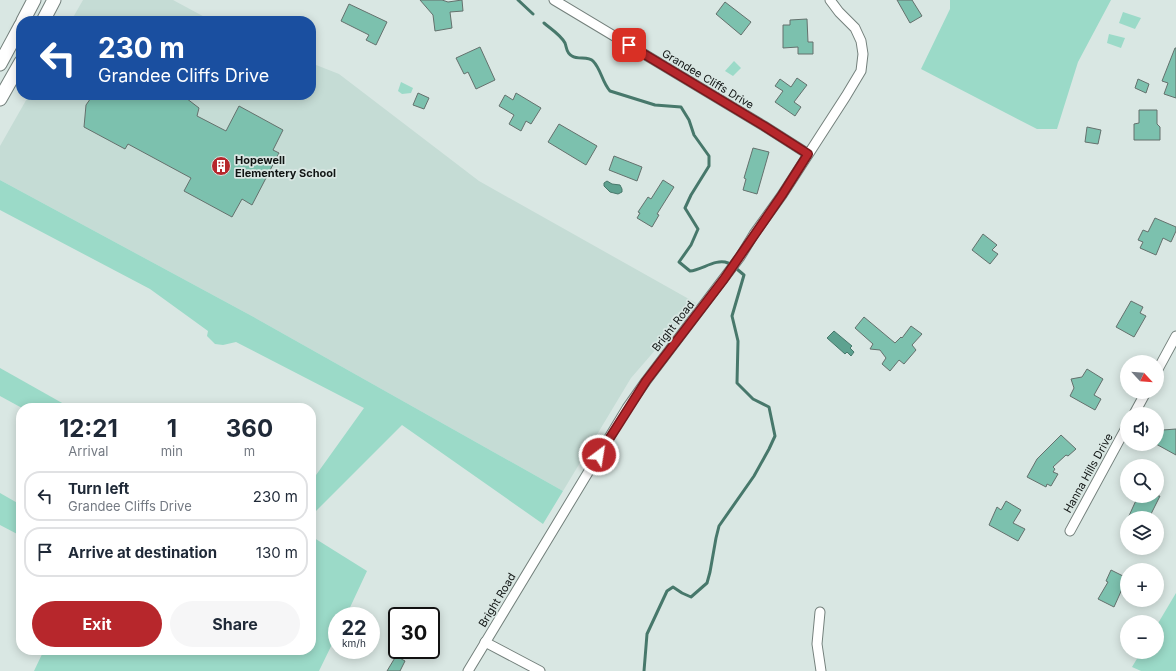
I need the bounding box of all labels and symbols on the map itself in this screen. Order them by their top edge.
pin [612,28,646,62]
street label: Grandee Cliffs Drive [660,46,756,112]
place label: Hopewell Elementery School [235,153,336,180]
building icon: Hopewell Elementery School [210,155,232,177]
street label: Bright Road [649,298,697,354]
north arrow [1120,355,1164,399]
street label: Hanna Hills Drive [1060,431,1116,515]
position arrow [578,434,620,476]
street label: Bright Road [475,570,519,630]
speed limit sign: 30 [388,607,440,659]

